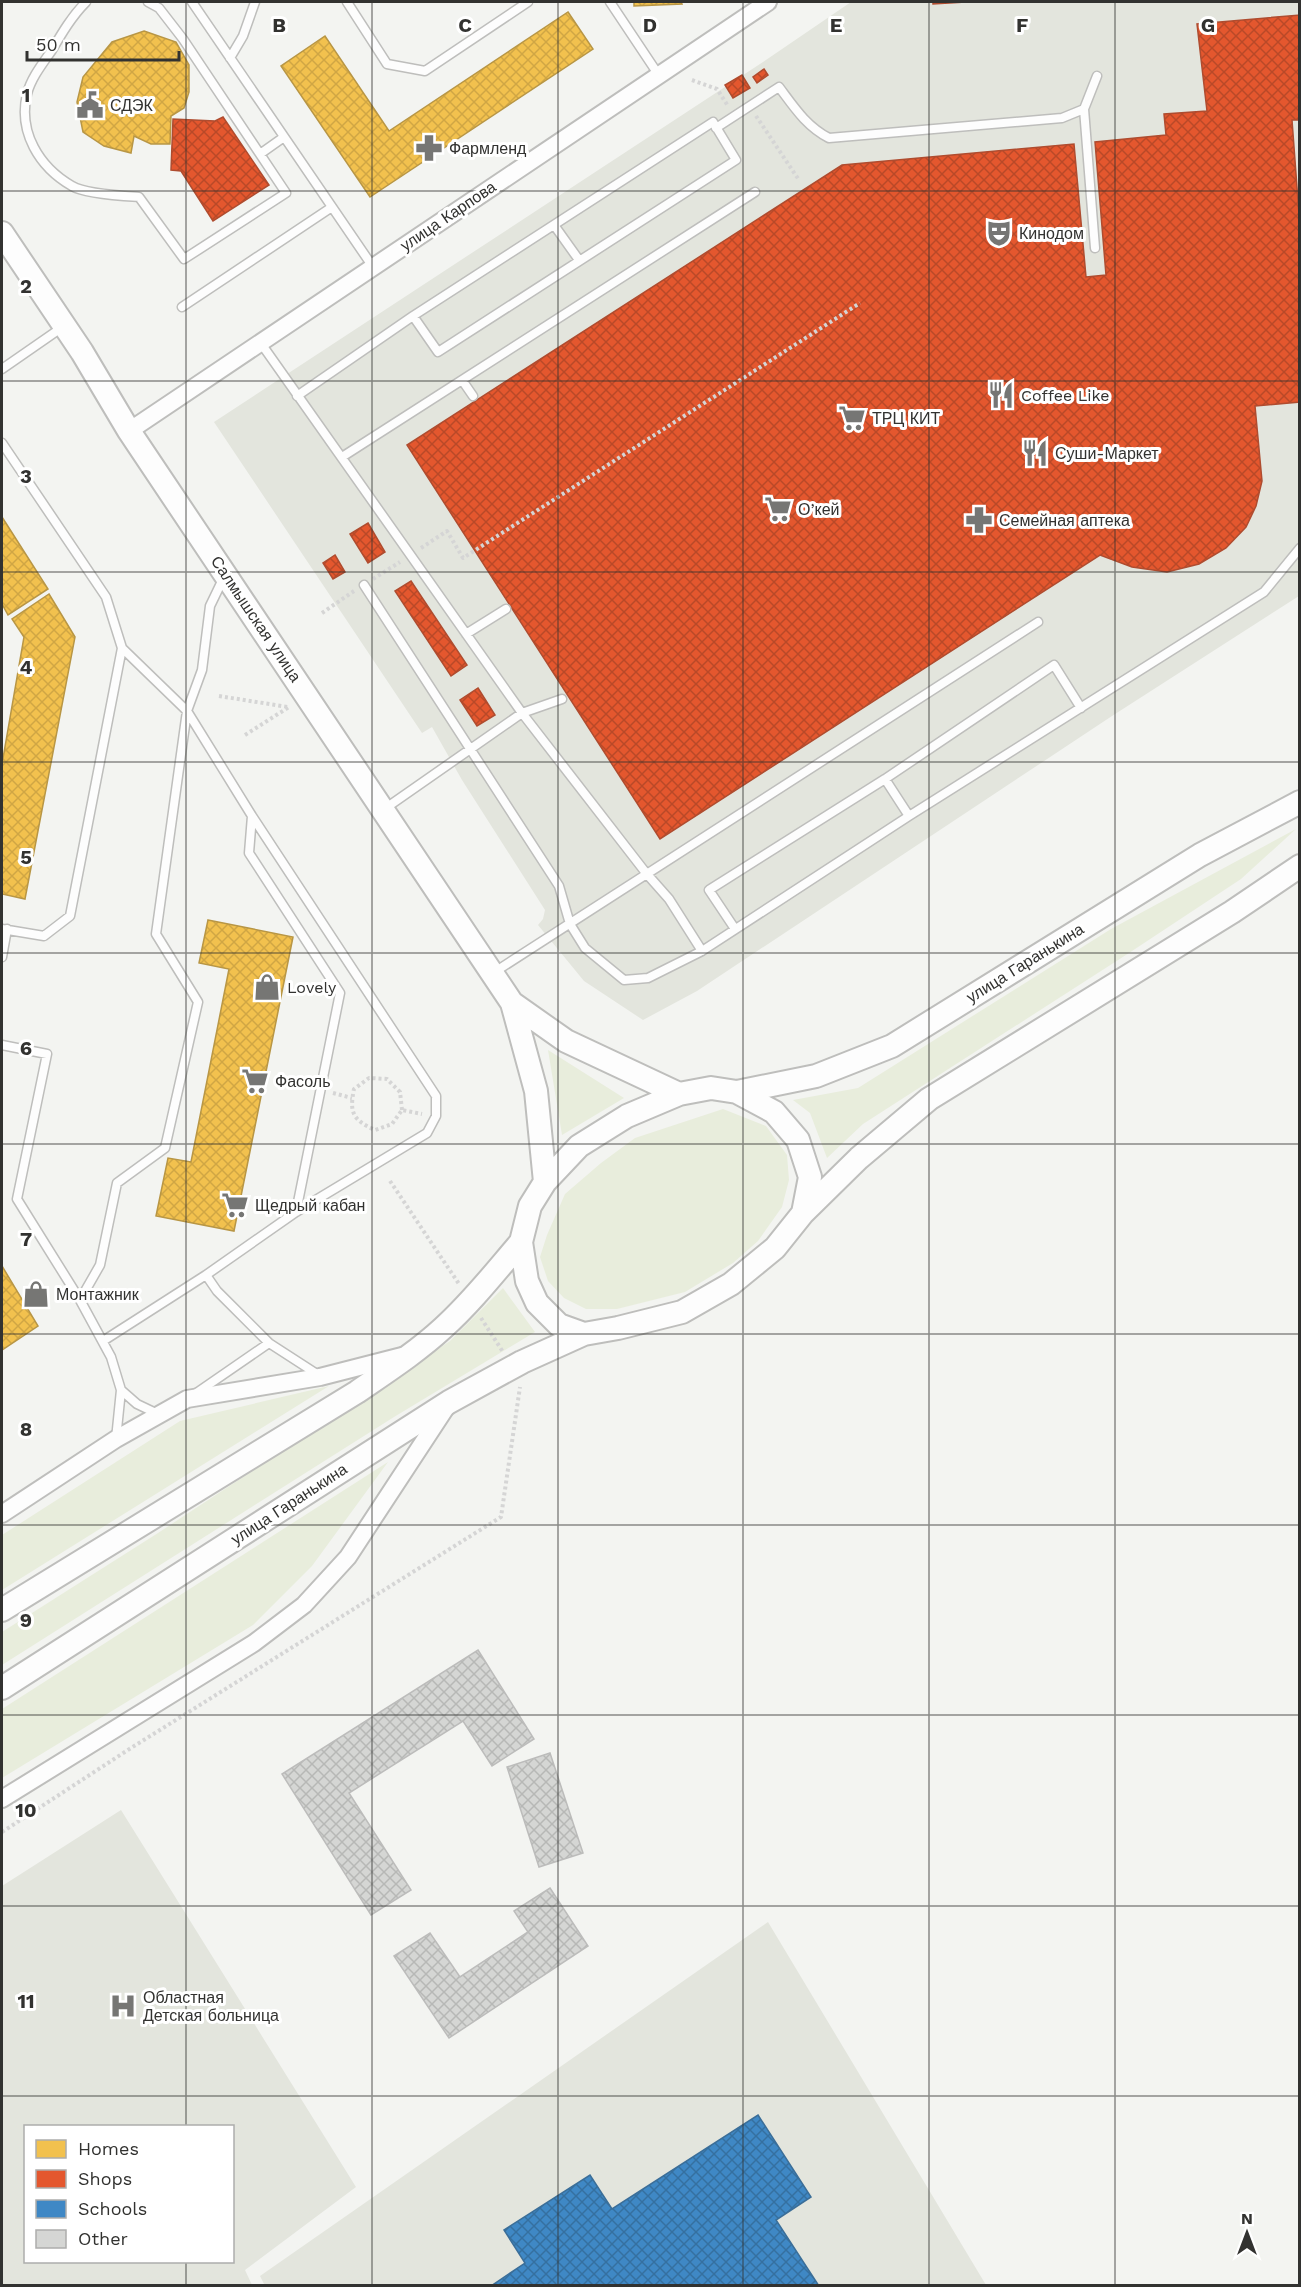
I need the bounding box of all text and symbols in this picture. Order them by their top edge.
text: B [272,13,286,37]
text: C [458,13,472,37]
text: D [643,13,657,37]
text: E [830,13,842,37]
text: F [1016,13,1028,37]
text: G [1201,13,1215,37]
scale bar [27,24,178,62]
text: 50 m [36,34,81,55]
text: 1 [22,83,30,107]
public building icon: СДЭК [75,90,105,120]
place label: СДЭК [110,96,154,115]
pharmacy icon: Фармленд [414,133,444,163]
place label: Фармленд [449,139,527,158]
street label: улица Карпова [397,177,500,255]
theatre icon: Кинодом [984,218,1014,248]
place label: Кинодом [1019,224,1084,243]
text: 2 [20,274,32,298]
restaurant icon: Coffee Like [986,380,1016,410]
place label: Coffee Like [1021,386,1110,405]
supermarket icon: ТРЦ КИТ [837,403,867,433]
place label: ТРЦ КИТ [872,409,941,428]
restaurant icon: Суши-Маркет [1020,438,1050,468]
place label: Суши-Маркет [1055,444,1159,463]
text: 3 [20,464,32,488]
supermarket icon: О’кей [763,494,793,524]
place label: О’кей [798,500,840,519]
pharmacy icon: Семейная аптека [964,505,994,535]
place label: Семейная аптека [999,511,1130,530]
street label: Салмышская улица [207,552,305,686]
text: 4 [20,655,33,679]
text: 5 [20,845,32,869]
street label: улица Гаранькина [963,919,1087,1007]
shop icon: Lovely [252,972,282,1002]
place label: Lovely [287,978,337,997]
text: 6 [20,1036,32,1060]
supermarket icon: Фасоль [240,1066,270,1096]
place label: Фасоль [275,1072,330,1091]
supermarket icon: Щедрый кабан [220,1190,250,1220]
place label: Щедрый кабан [255,1196,365,1215]
text: 7 [20,1227,32,1251]
shop icon: Монтажник [21,1279,51,1309]
place label: Монтажник [56,1285,140,1304]
text: 8 [20,1417,32,1441]
street label: улица Гаранькина [227,1459,351,1549]
text: 9 [20,1608,32,1632]
text: 10 [15,1798,37,1822]
place label: Областная Детская больница [143,1988,279,2025]
text: 11 [17,1989,35,2013]
hospital icon: Областная Детская больница [108,1991,138,2021]
legend [24,2125,234,2263]
text: Homes [78,2138,139,2159]
text: Shops [78,2168,132,2189]
text: Schools [78,2198,147,2219]
north arrow [1217,2203,1277,2263]
text: N [1241,2209,1253,2228]
text: Other [78,2228,128,2249]

